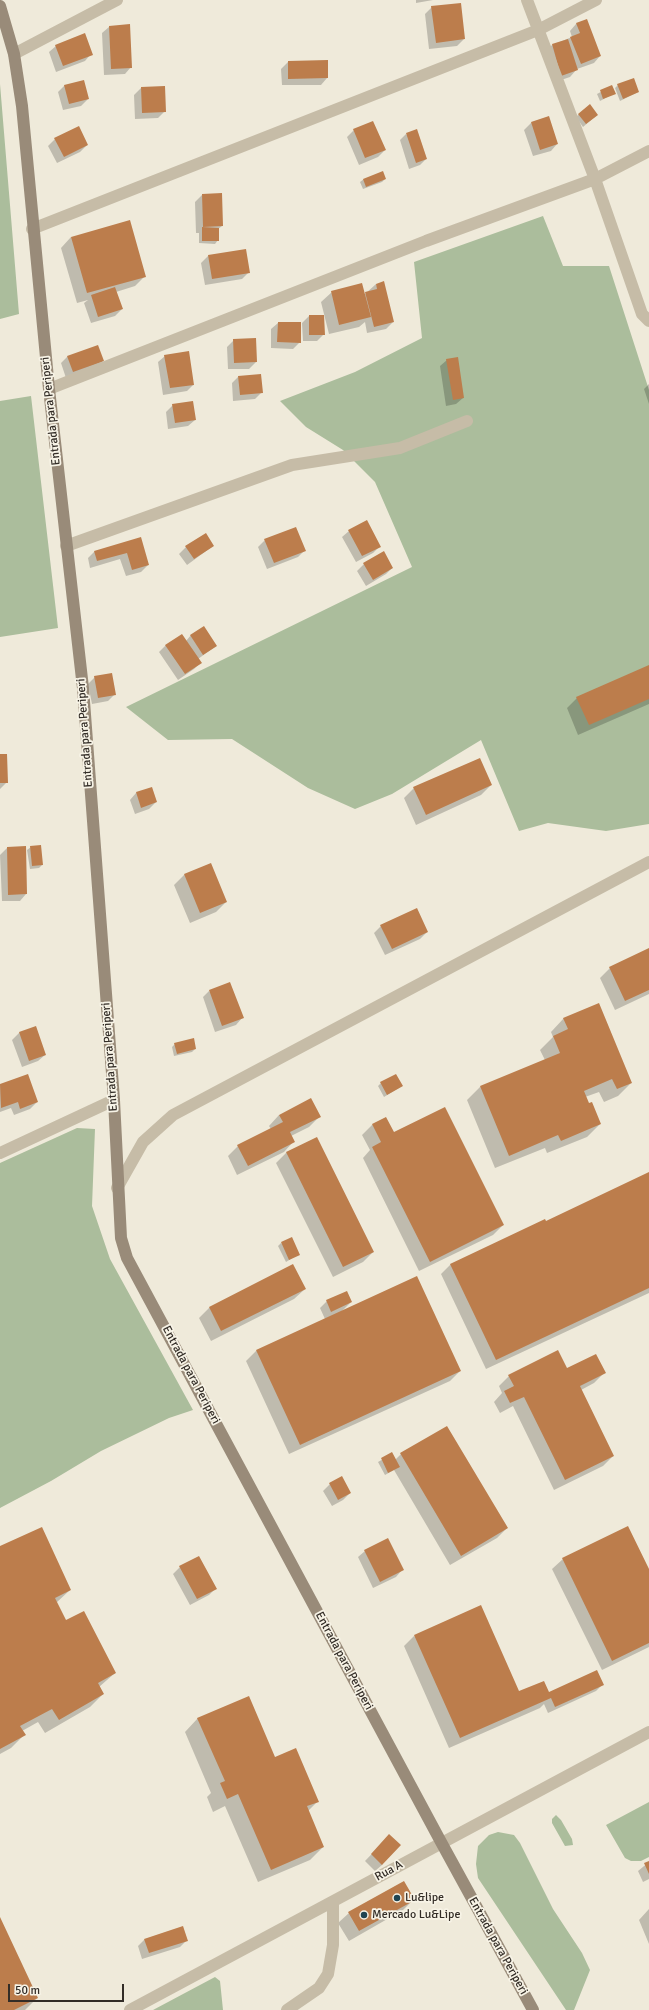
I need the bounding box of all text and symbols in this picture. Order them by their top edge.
street label: Entrada para Periperi [38,356,64,466]
street label: Entrada para Periperi [74,678,96,788]
street label: Entrada para Periperi [99,1002,121,1112]
street label: Entrada para Periperi [159,1323,223,1427]
street label: Entrada para Periperi [312,1609,376,1713]
street label: Rua A [373,1858,405,1884]
place label: Lu&lipe [405,1891,444,1905]
marker: Lu&lipe [392,1893,402,1903]
street label: Entrada para Periperi [465,1895,531,1997]
place label: Mercado Lu&Lipe [372,1908,460,1922]
marker: Mercado Lu&Lipe [359,1910,369,1920]
scale bar [10,1976,126,2002]
text: 50 m [15,1983,40,1998]

